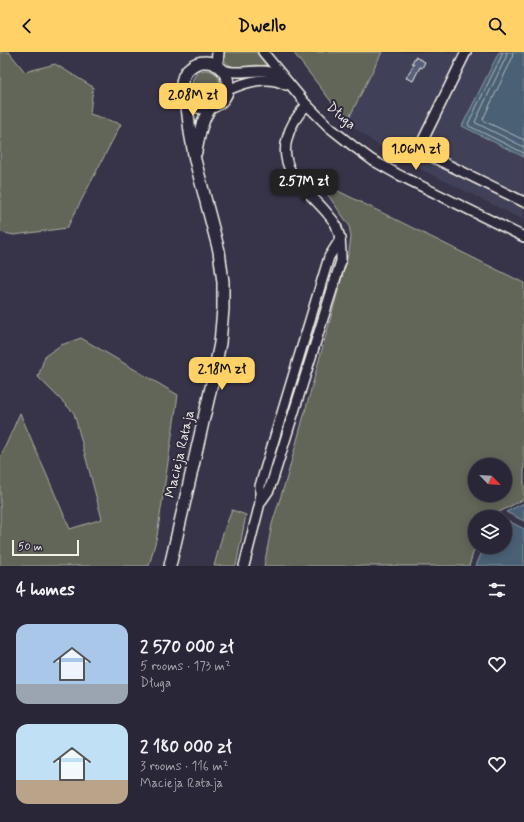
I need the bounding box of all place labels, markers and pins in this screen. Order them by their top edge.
pin: 2.08M zł [152,83,234,117]
pin: 1.06M zł [375,137,457,171]
pin: 2.57M zł [263,169,345,203]
pin: 2.18M zł [181,357,263,391]

